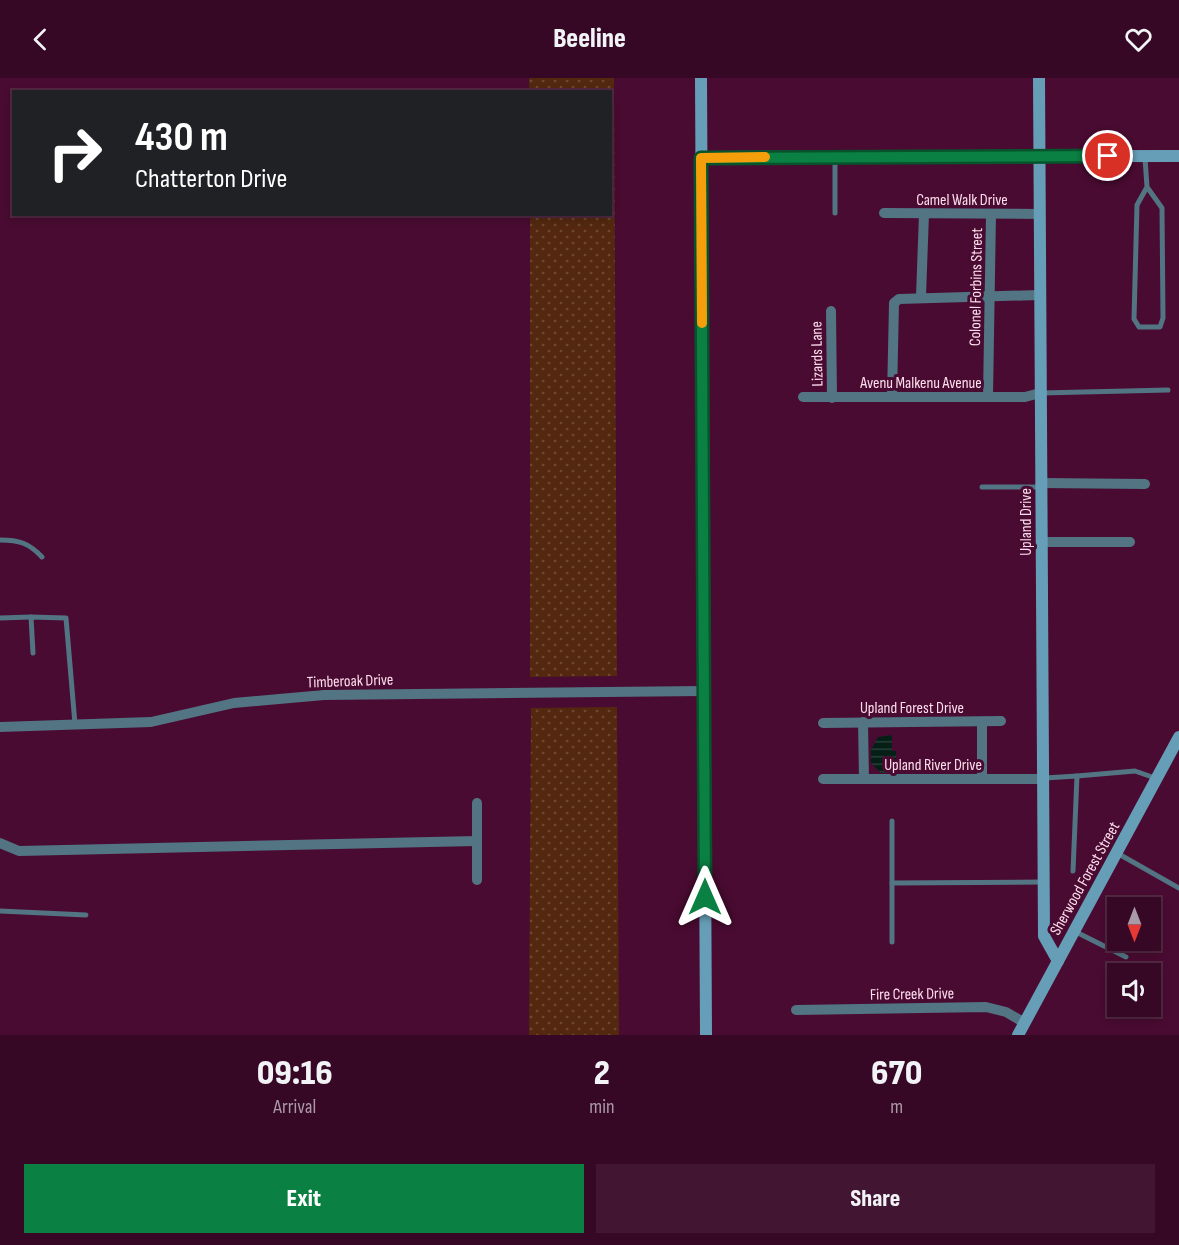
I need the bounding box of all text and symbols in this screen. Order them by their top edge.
icon: back [24,23,57,56]
text: Beeline [553,23,626,55]
icon: heart [1122,23,1155,56]
text: 430 m [135,112,228,163]
icon: right [36,114,114,192]
pin [1082,130,1133,181]
icon: arrive [1091,139,1124,172]
text: Chatterton Drive [135,163,287,195]
street label: Camel Walk Drive [916,191,1008,210]
street label: Colonel Forbins Street [966,228,987,346]
street label: Lizards Lane [807,321,828,387]
street label: Avenu Malkenu Avenue [859,374,982,393]
street label: Upland Drive [1017,488,1036,556]
street label: Timberoak Drive [306,670,394,693]
street label: Upland Forest Drive [860,699,964,718]
street label: Upland River Drive [884,756,982,775]
street label: Sherwood Forest Street [1046,819,1124,939]
position arrow [673,865,737,929]
north arrow [1107,897,1161,951]
map controls [1107,897,1161,1017]
button: sound [1107,963,1161,1017]
street label: Fire Creek Drive [870,984,954,1005]
text: 09:16 [257,1052,333,1095]
text: 2 [594,1052,610,1095]
text: 670 [871,1052,922,1095]
text: Arrival [273,1095,316,1119]
text: min [589,1095,614,1119]
text: m [890,1095,903,1119]
button: Exit [24,1164,584,1233]
button: Share [596,1164,1155,1233]

